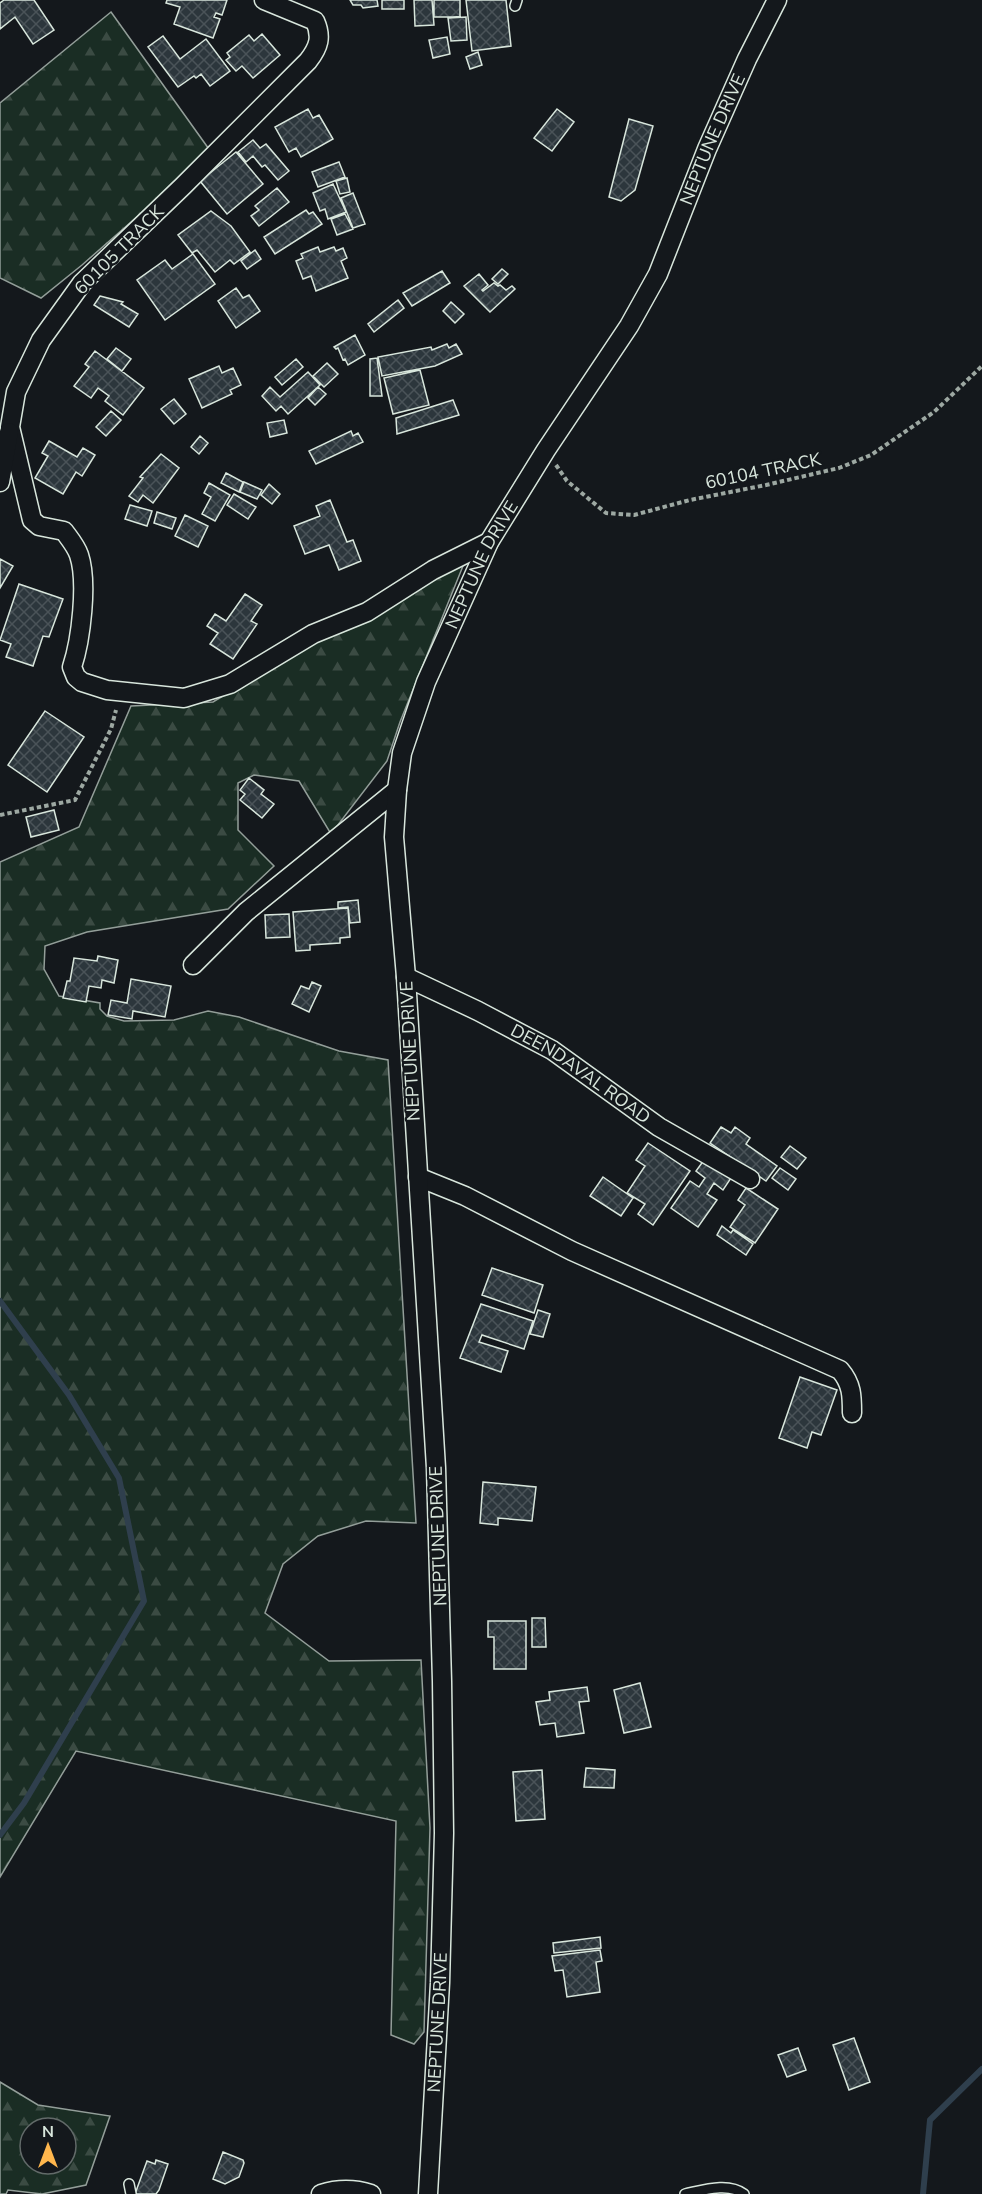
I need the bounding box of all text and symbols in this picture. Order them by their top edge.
street label: NEPTUNE DRIVE [674,70,751,208]
street label: 60105 TRACK [69,199,170,300]
street label: 60104 TRACK [703,447,824,495]
street label: NEPTUNE DRIVE [440,496,524,633]
street label: NEPTUNE DRIVE [394,980,426,1122]
street label: DEENDAVAL ROAD [506,1018,655,1129]
street label: NEPTUNE DRIVE [424,1466,452,1606]
street label: NEPTUNE DRIVE [422,1952,453,2093]
north arrow [18,2116,78,2176]
text: N [42,2121,54,2143]

